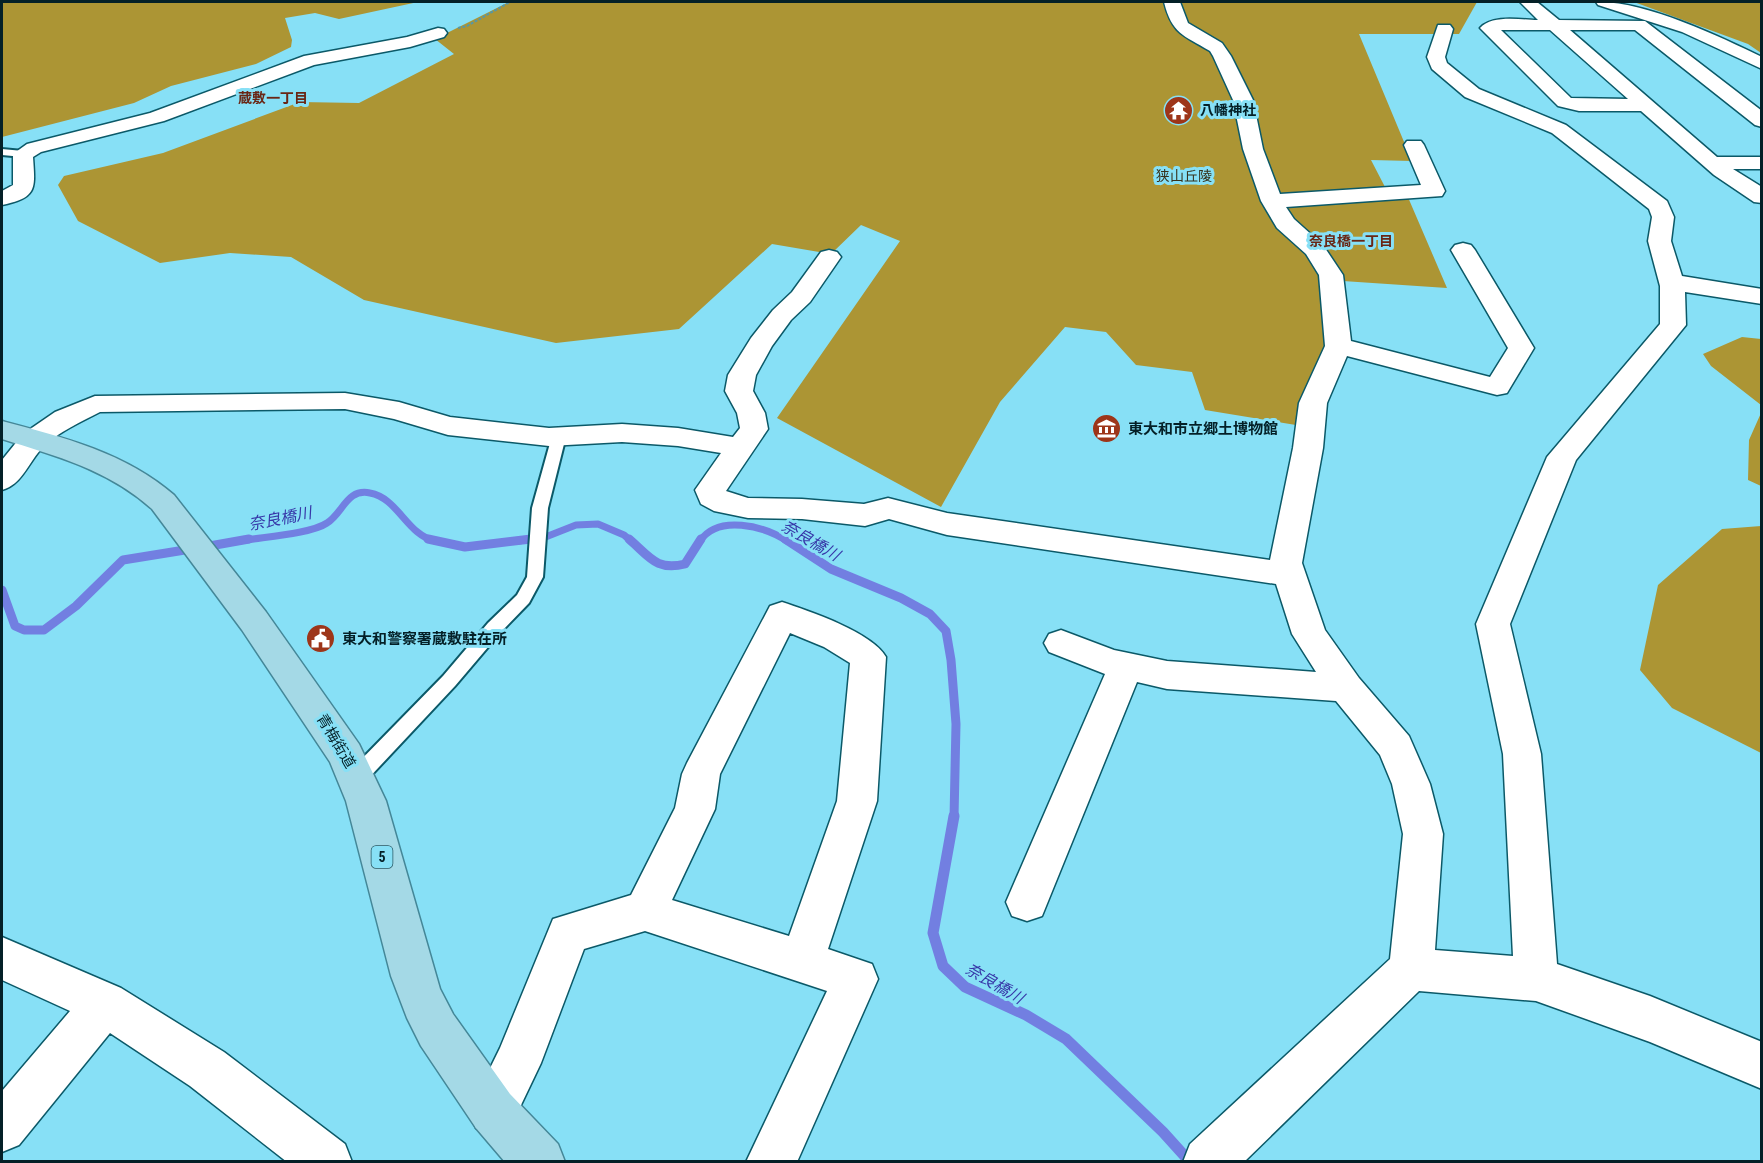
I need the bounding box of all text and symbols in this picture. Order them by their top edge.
district label: 蔵敷一丁目 [238,90,308,106]
temple icon: 八幡神社 [1163,94,1195,126]
place label: 八幡神社 [1200,102,1256,118]
park label: 狭山丘陵 [1156,168,1212,184]
district label: 奈良橋一丁目 [1309,233,1393,249]
museum icon: 東大和市立郷土博物館 [1091,413,1123,445]
place label: 東大和市立郷土博物館 [1128,420,1278,438]
water label: 奈良橋川 [247,503,315,534]
water label: 奈良橋川 [778,516,845,566]
public building icon: 東大和警察署蔵敷駐在所 [305,623,337,655]
place label: 東大和警察署蔵敷駐在所 [342,630,507,648]
street label: 青梅街道 [313,711,359,771]
road number: 5 [372,846,392,868]
water label: 奈良橋川 [962,959,1029,1009]

